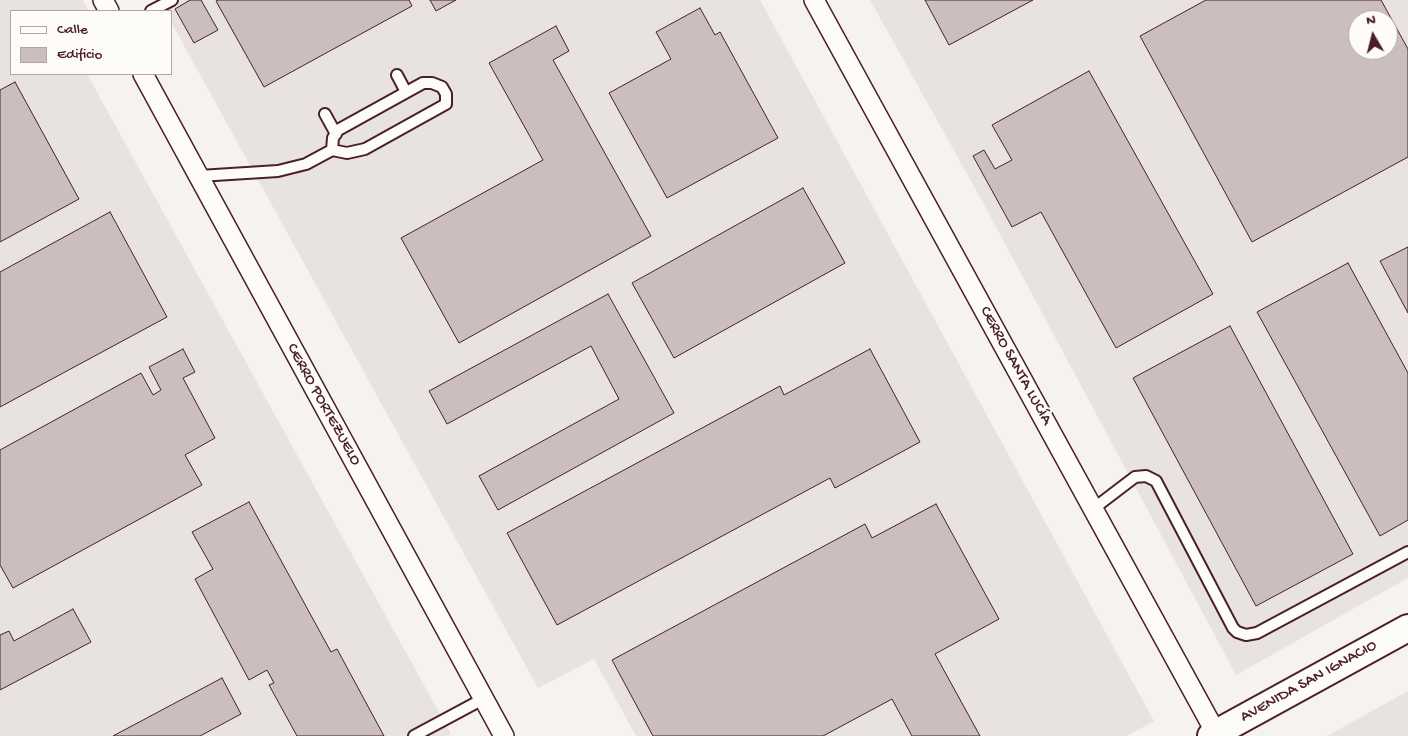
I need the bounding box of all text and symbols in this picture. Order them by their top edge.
legend [10,10,172,75]
north arrow [1348,10,1398,60]
text: N [1365,12,1377,30]
text: Calle [57,21,88,39]
text: Edificio [57,46,102,64]
street label: CERRO SANTA LUCÍA [974,303,1056,429]
street label: CERRO PORTEZUELO [281,341,365,469]
street label: AVENIDA SAN IGNACIO [1237,636,1381,728]

